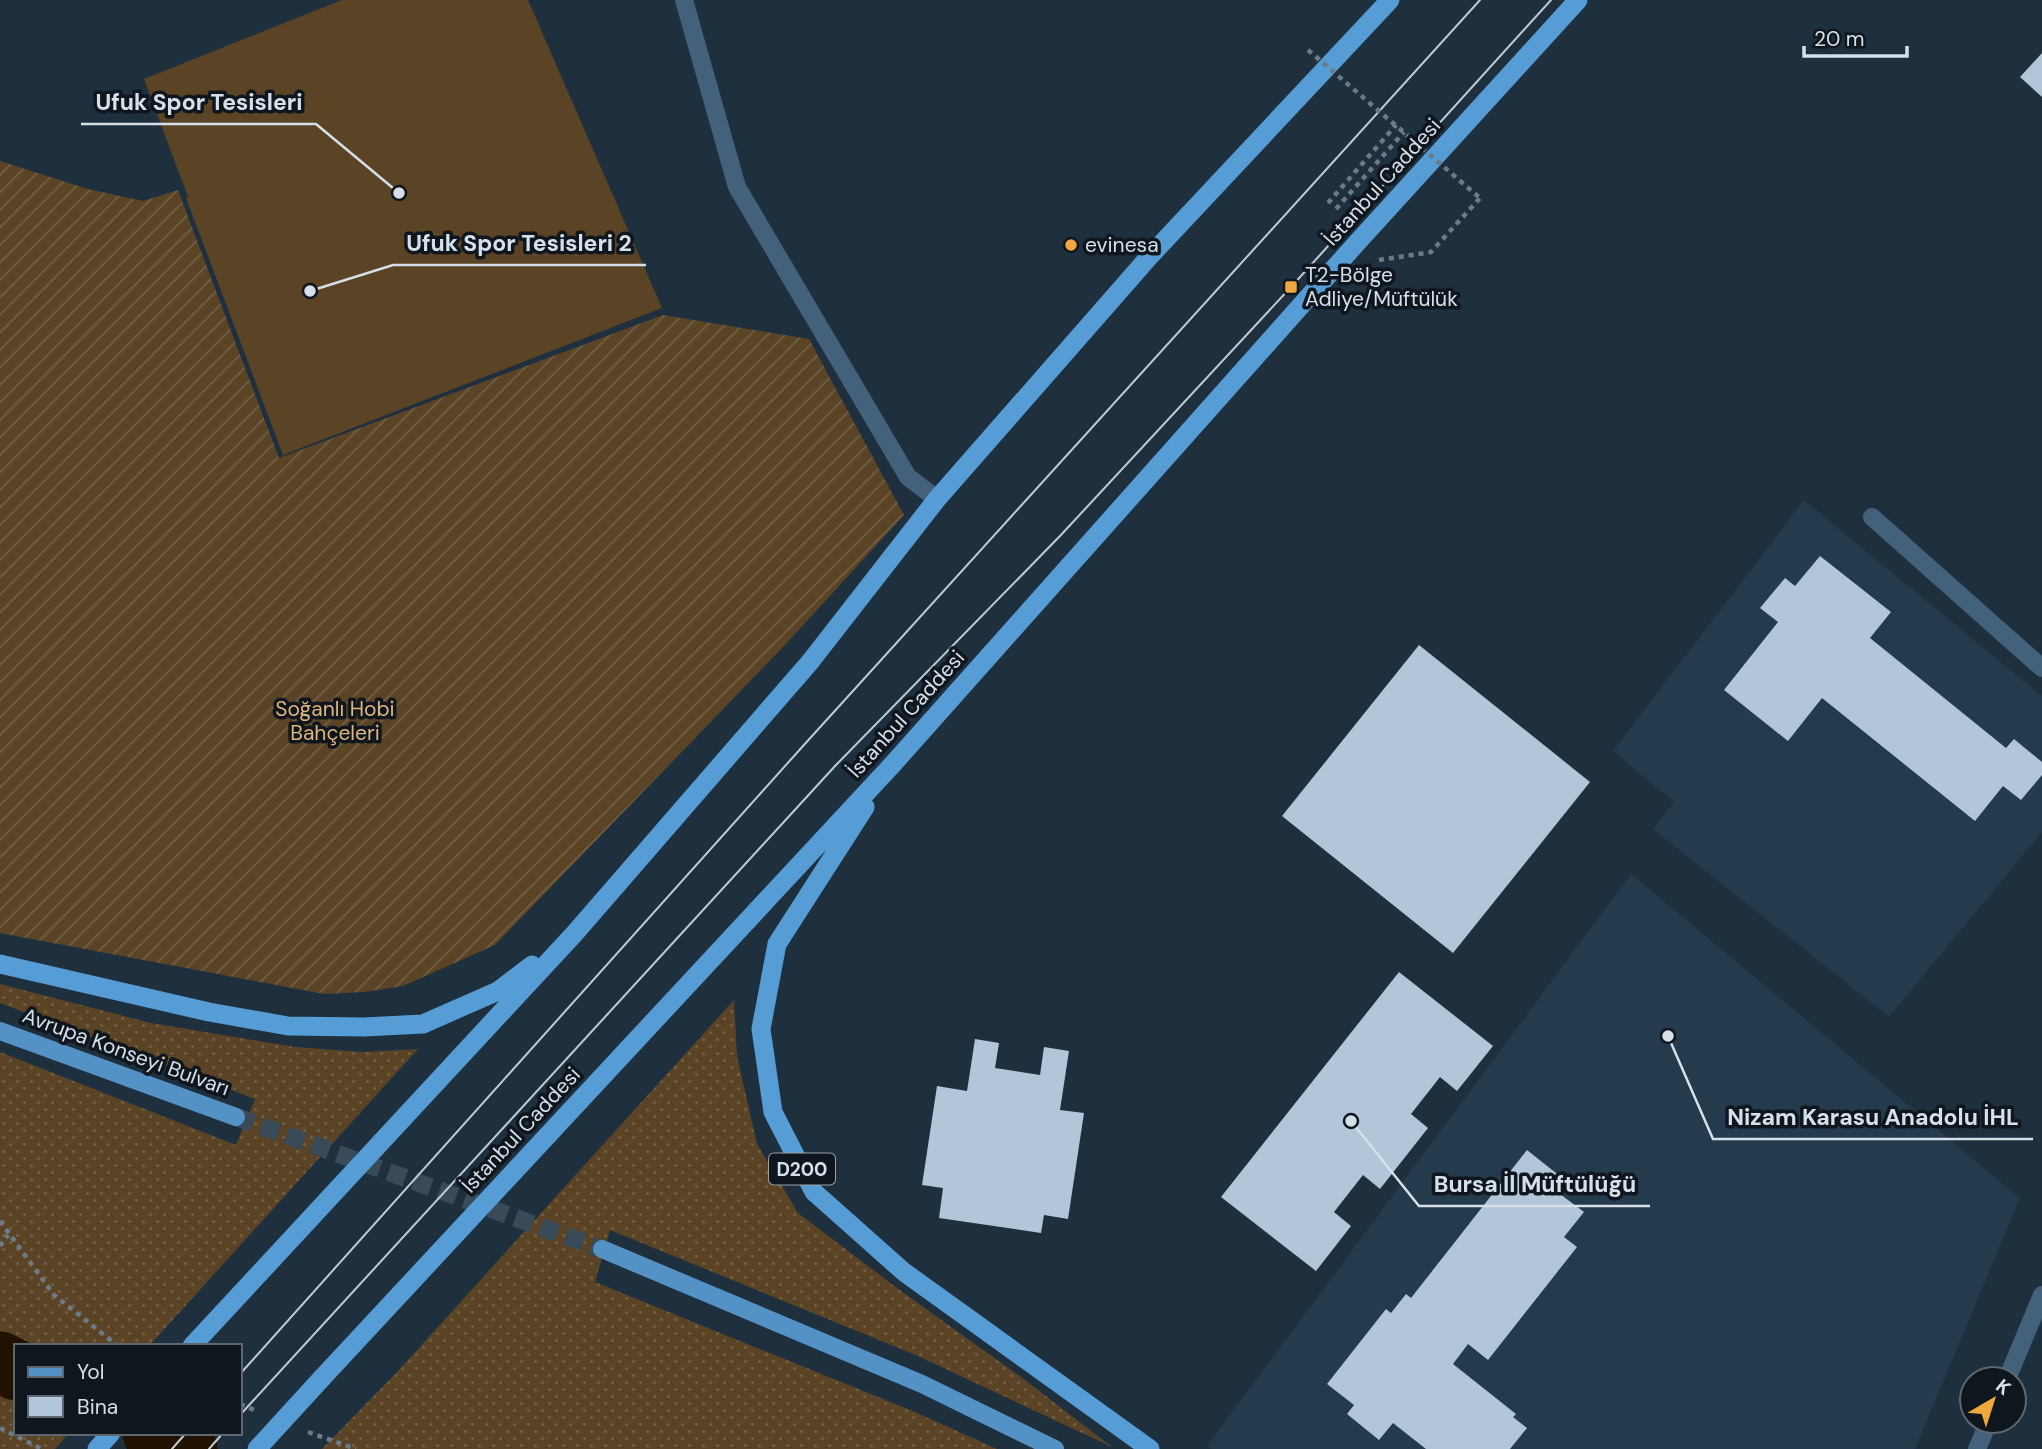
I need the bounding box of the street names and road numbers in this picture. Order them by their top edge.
street label: İstanbul Caddesi [1317,112,1447,252]
street label: İstanbul Caddesi [841,644,971,784]
street label: Avrupa Konseyi Bulvarı [19,1002,233,1102]
street label: İstanbul Caddesi [455,1061,587,1199]
road number: D200 [769,1154,835,1184]

